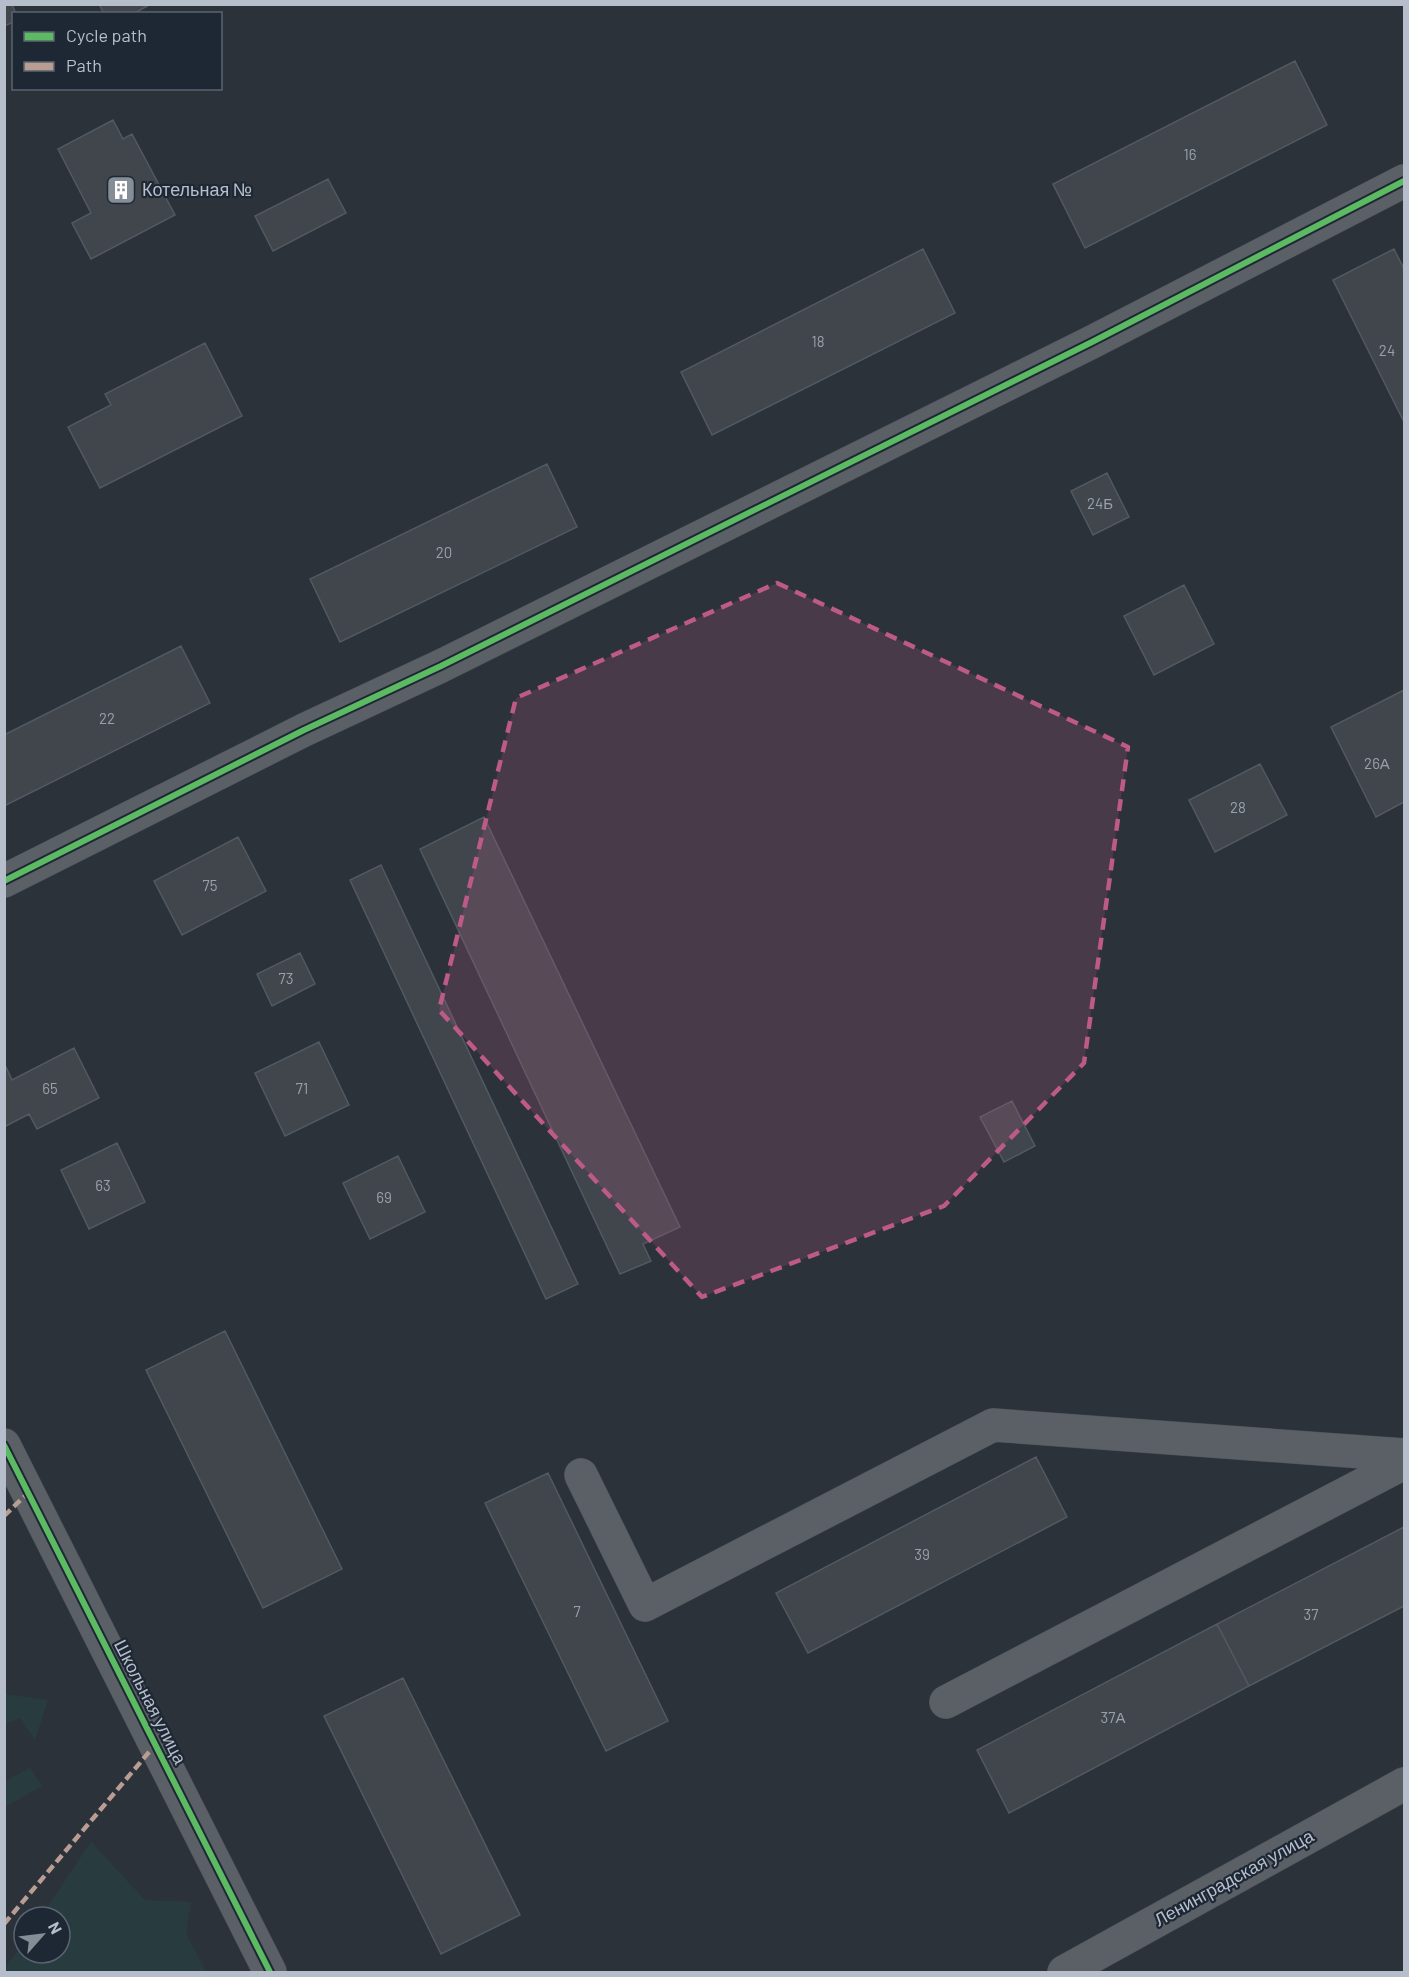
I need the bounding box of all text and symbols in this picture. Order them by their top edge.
legend [12,12,222,90]
text: Cycle path [66,24,147,46]
text: Path [66,54,102,76]
house number: 16 [1184,145,1196,163]
building icon: Котельная № [105,174,137,206]
place label: Котельная № [142,178,252,200]
house number: 18 [811,332,825,350]
house number: 24 [1379,341,1395,359]
house number: 24Б [1087,494,1113,512]
house number: 20 [436,543,452,561]
house number: 22 [99,709,115,727]
house number: 26А [1364,754,1390,772]
house number: 28 [1230,798,1246,816]
house number: 75 [203,876,217,894]
house number: 73 [279,969,293,987]
house number: 65 [42,1079,58,1097]
house number: 71 [296,1079,308,1097]
house number: 63 [95,1176,111,1194]
house number: 69 [376,1188,392,1206]
house number: 39 [914,1545,930,1563]
house number: 7 [573,1602,581,1620]
house number: 37 [1304,1605,1318,1623]
street label: Школьная улица [110,1636,192,1768]
house number: 37А [1101,1708,1125,1726]
street label: Ленинградская улица [1150,1824,1318,1930]
north arrow [12,1905,72,1965]
text: N [45,1919,67,1937]

